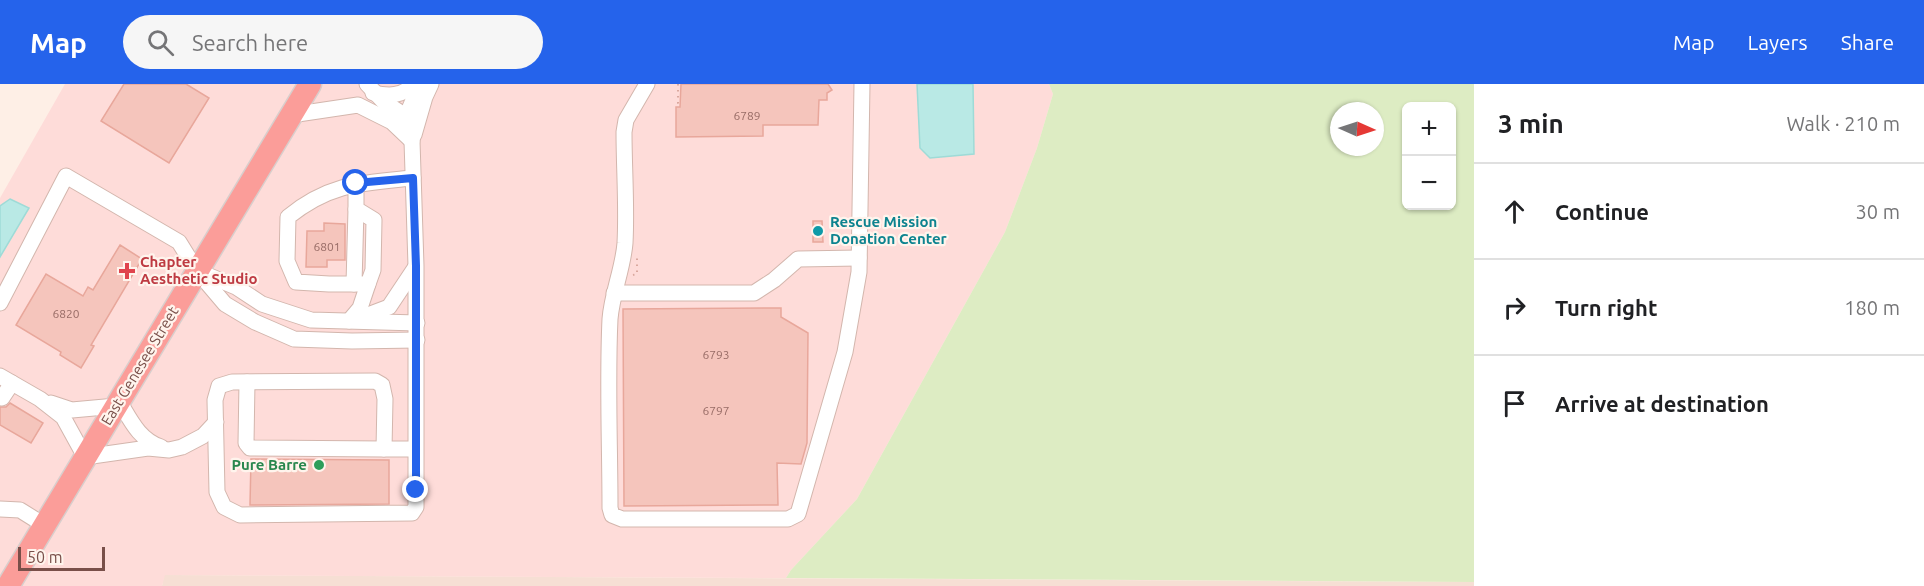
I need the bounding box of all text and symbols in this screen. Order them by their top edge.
search box [123,15,543,69]
icon: search [144,26,177,59]
text: Map [30,27,87,58]
text: Search here [192,30,308,55]
text: Map [1673,30,1714,54]
text: Layers [1747,30,1808,54]
text: Share [1841,30,1894,54]
north arrow [1330,102,1384,156]
map controls [1402,102,1456,210]
button: + [1402,102,1456,156]
house number: 6789 [733,109,761,122]
text: 3 min [1498,109,1564,138]
text: Walk · 210 m [1787,112,1900,135]
button: − [1402,156,1456,210]
route start [342,169,368,195]
icon: ahead [1498,195,1531,228]
text: Continue [1555,199,1649,224]
text: 30 m [1856,200,1900,223]
place label: Rescue Mission Donation Center [830,213,948,247]
marker: Rescue Mission Donation Center [811,224,825,238]
house number: 6801 [313,240,341,253]
place label: Chapter Aesthetic Studio [140,253,258,287]
marker: Chapter Aesthetic Studio [118,262,136,280]
icon: right [1498,291,1531,324]
text: Turn right [1555,295,1657,320]
text: 180 m [1844,296,1900,319]
street label: East Genesee Street [97,303,182,428]
house number: 6820 [52,307,80,320]
house number: 6793 [702,348,730,361]
icon: arrive [1498,387,1531,420]
text: Arrive at destination [1555,391,1769,416]
house number: 6797 [702,404,730,417]
place label: Pure Barre [232,456,307,473]
marker: Pure Barre [312,458,326,472]
route end [402,476,428,502]
scale bar [18,544,105,572]
text: 50 m [27,548,63,566]

